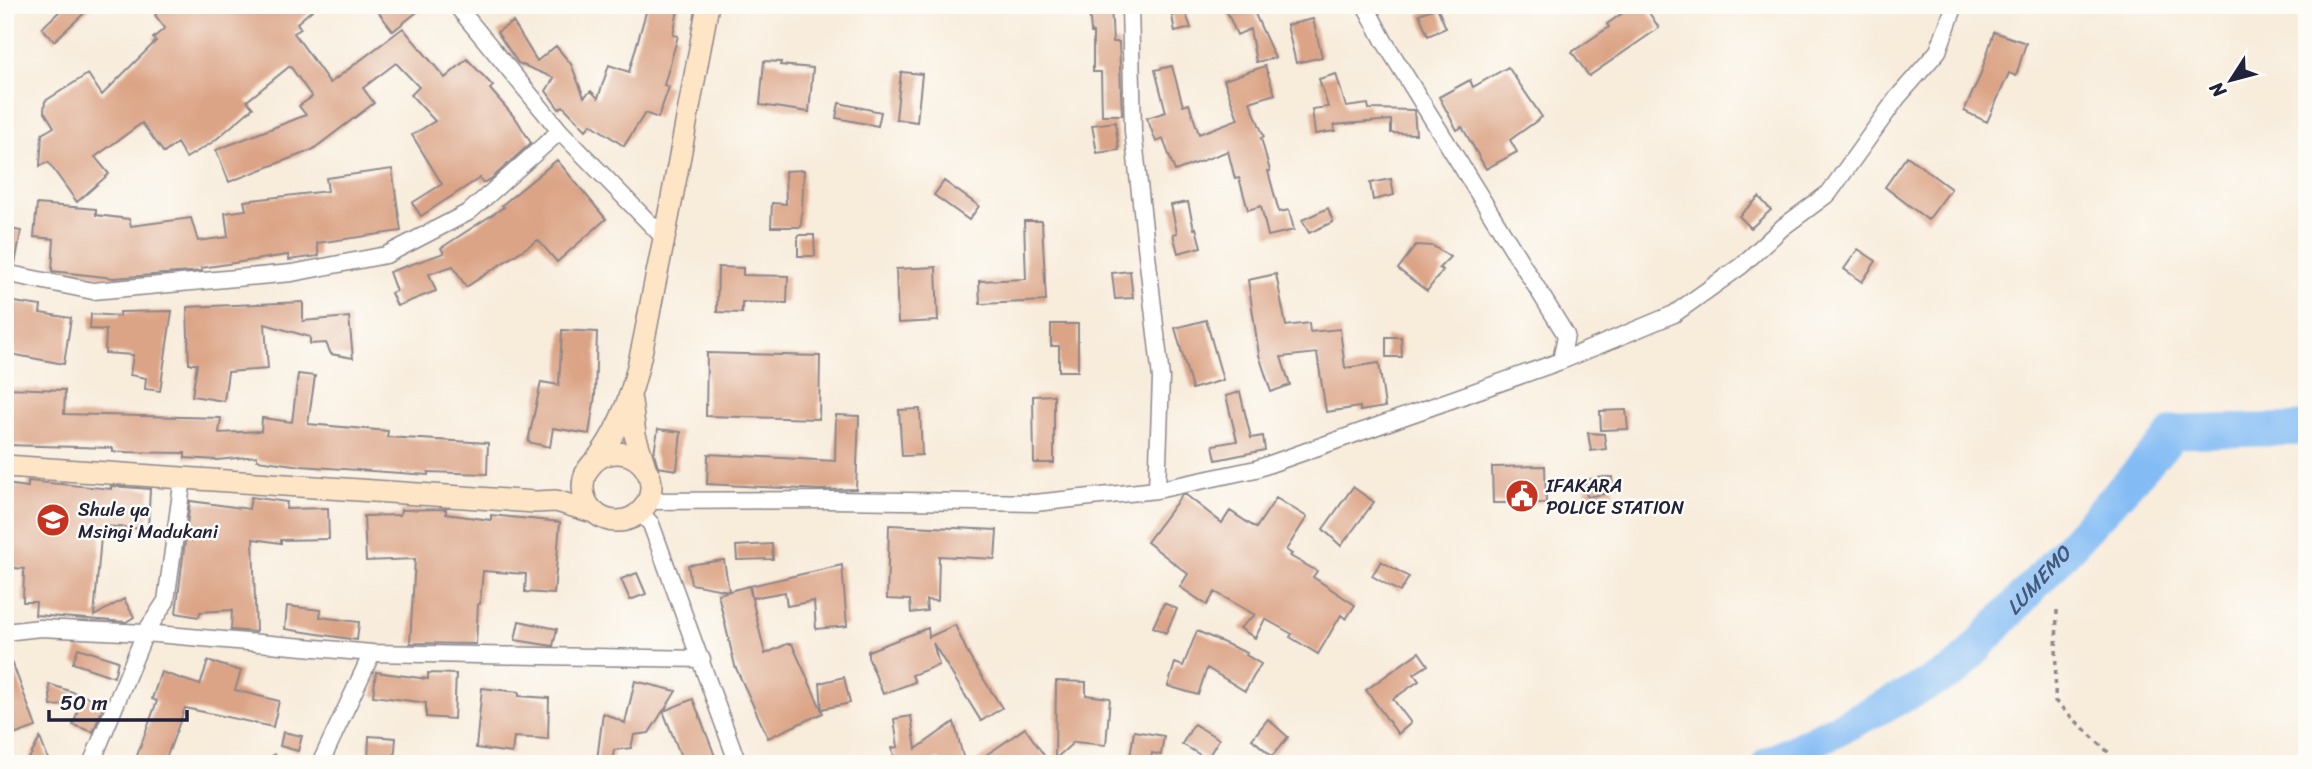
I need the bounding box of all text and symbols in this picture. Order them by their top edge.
north arrow [2196,46,2266,116]
text: N [2200,74,2235,106]
place label: IFAKARA POLICE STATION [1545,469,1684,524]
public building icon: IFAKARA POLICE STATION [1503,477,1541,515]
place label: Shule ya Msingi Madukani [78,493,219,548]
school or university icon: Shule ya Msingi Madukani [34,501,72,539]
water label: LUMEMO [1996,536,2082,624]
scale bar [49,678,187,722]
text: 50 m [60,684,108,722]

